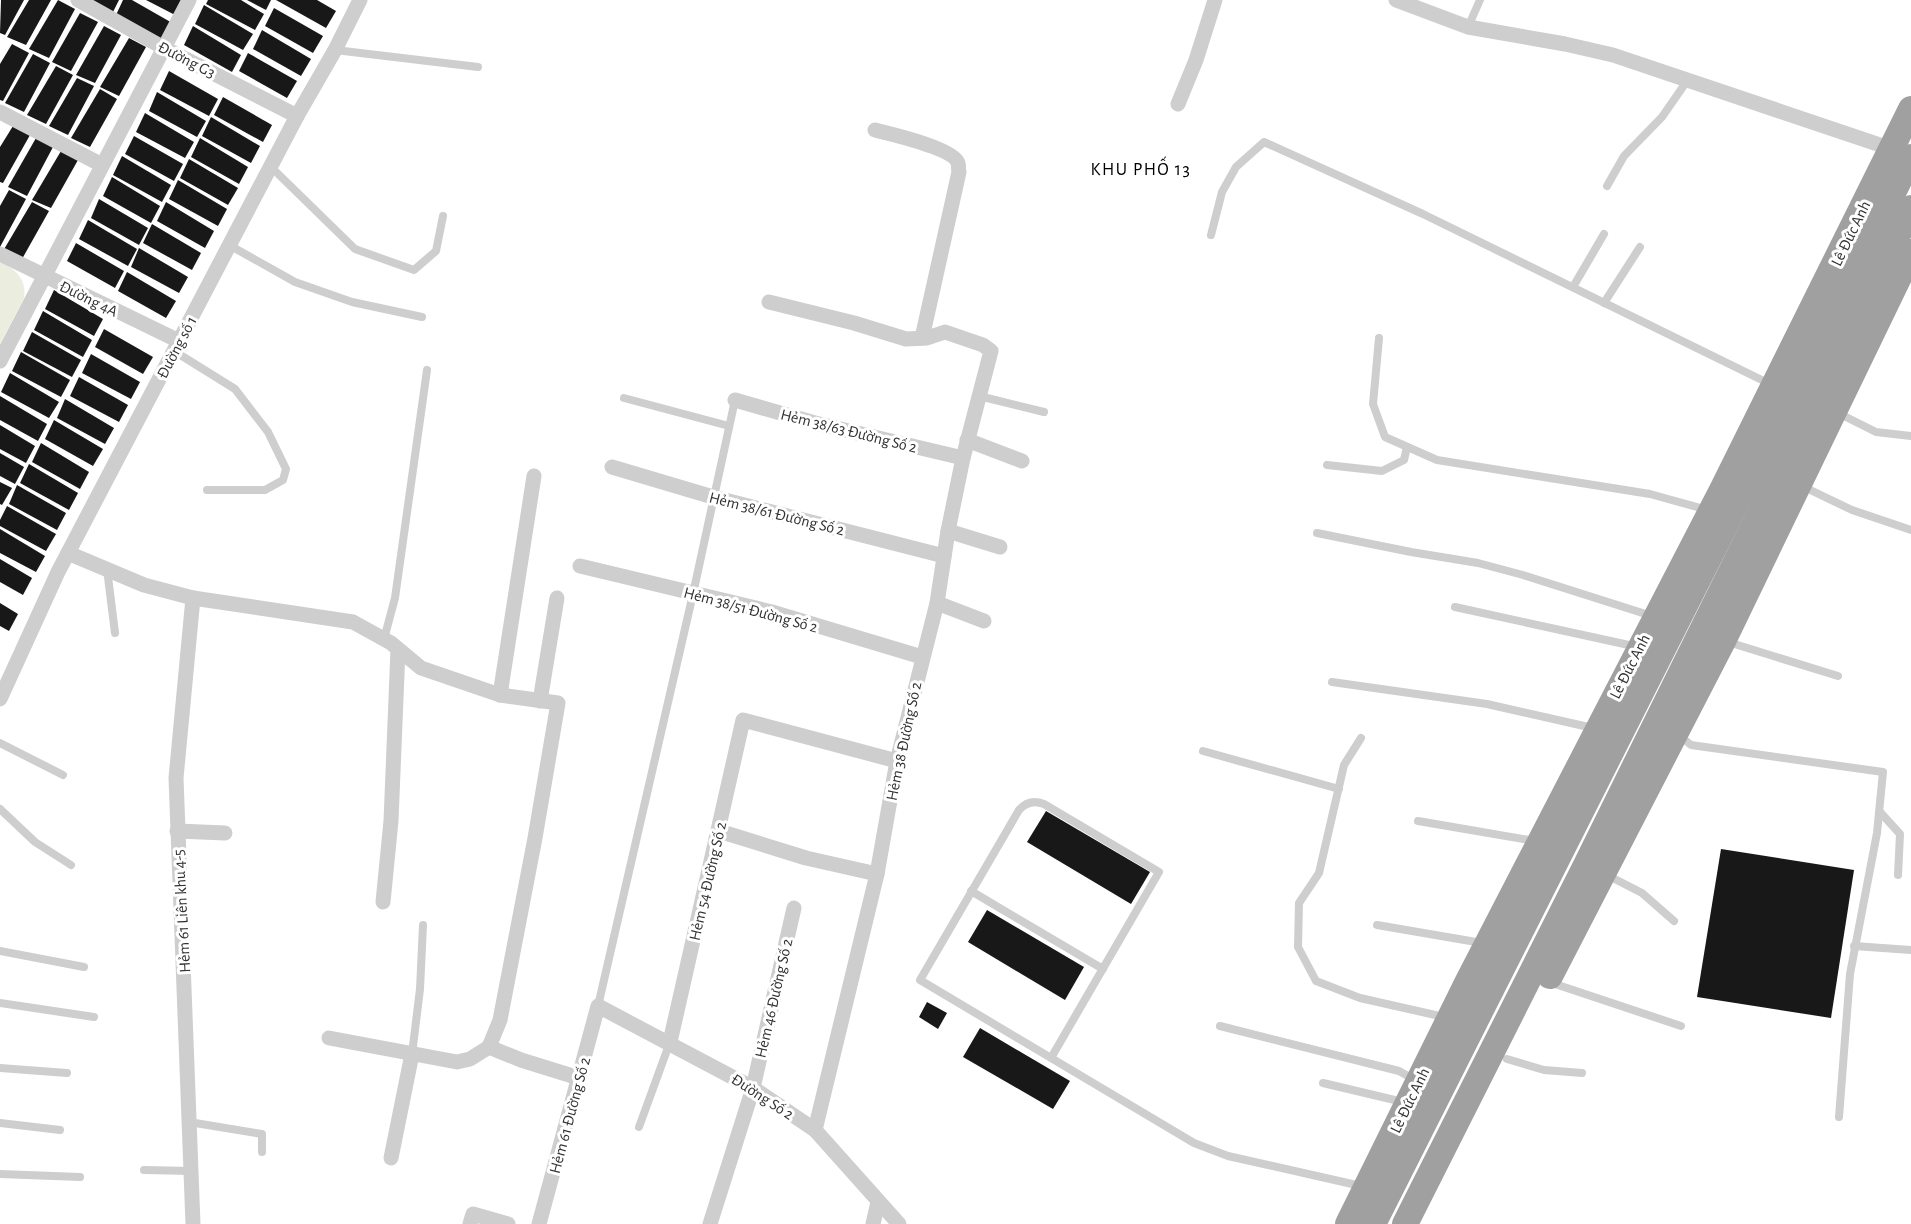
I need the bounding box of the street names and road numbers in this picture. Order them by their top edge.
street label: Đường G3 [155,39,218,81]
street label: Lê Đức Anh [1828,198,1873,268]
street label: Đường 4A [57,278,120,320]
street label: Đường số 1 [154,314,200,381]
street label: Hẻm 38/63 Đường Số 2 [779,406,919,456]
street label: Hẻm 38/61 Đường Số 2 [708,489,846,539]
street label: Hẻm 38/51 Đường Số 2 [682,584,819,636]
street label: Lê Đức Anh [1607,632,1653,701]
street label: Hẻm 38 Đường Số 2 [884,680,924,802]
street label: Hẻm 54 Đường Số 2 [687,820,729,942]
street label: Hẻm 61 Liên khu 4-5 [171,849,193,973]
street label: Hẻm 46 Đường Số 2 [752,937,796,1060]
street label: Hẻm 61 Đường Số 2 [547,1055,593,1175]
street label: Lê Đức Anh [1387,1065,1432,1135]
street label: Đường Số 2 [728,1071,797,1123]

